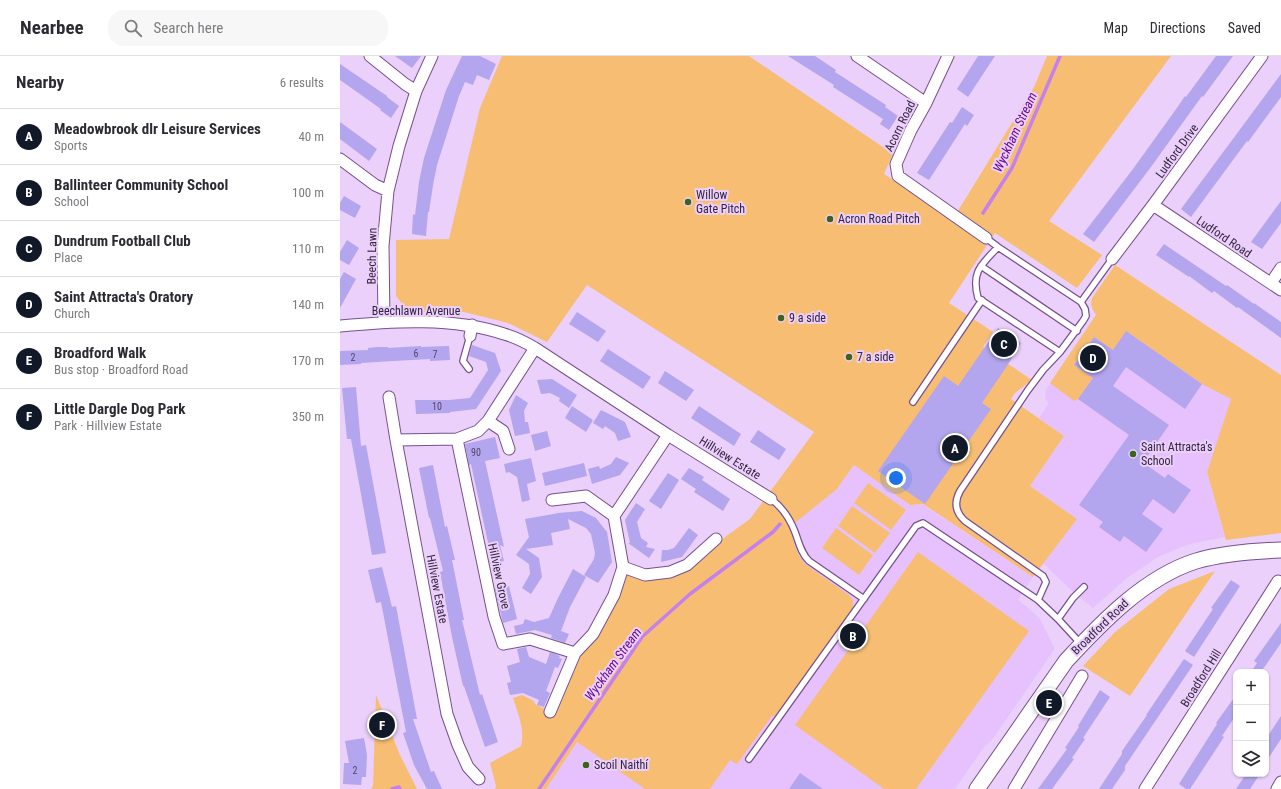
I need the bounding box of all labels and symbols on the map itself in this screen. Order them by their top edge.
water label: Wyckham Stream [990,90,1040,174]
street label: Acorn Road [882,98,918,154]
street label: Ludford Drive [1153,121,1201,181]
place label: Willow Gate Pitch [696,188,745,216]
marker: Willow Gate Pitch [683,197,693,207]
place label: Acron Road Pitch [838,212,920,226]
street label: Ludford Road [1194,213,1254,261]
marker: Acron Road Pitch [825,214,835,224]
street label: Beech Lawn [365,227,379,285]
street label: Beechlawn Avenue [372,304,461,318]
place label: 9 a side [789,311,826,325]
marker: 9 a side [776,313,786,323]
pin: C [991,329,1017,359]
pin: D [1080,343,1106,373]
house number: 6 [414,348,419,359]
house number: 7 [433,349,438,360]
place label: 7 a side [857,350,894,364]
house number: 2 [351,352,356,363]
marker: 7 a side [844,352,854,362]
house number: 10 [432,401,442,412]
pin: A [942,433,968,463]
street label: Hillview Estate [697,434,764,483]
place label: Saint Attracta's School [1141,440,1212,468]
house number: 90 [471,447,481,458]
marker: Saint Attracta's School [1128,449,1138,459]
your location [886,468,906,488]
street label: Hillview Grove [485,542,513,611]
street label: Hillview Estate [423,553,451,625]
street label: Broadford Road [1069,596,1132,658]
pin: B [840,621,866,651]
water label: Wyckham Stream [582,625,644,703]
street label: Broadford Hill [1178,646,1224,710]
pin: E [1036,688,1062,718]
pin: F [369,710,395,740]
place label: Scoil Naithí [594,758,649,772]
marker: Scoil Naithí [581,760,591,770]
house number: 2 [353,765,358,776]

